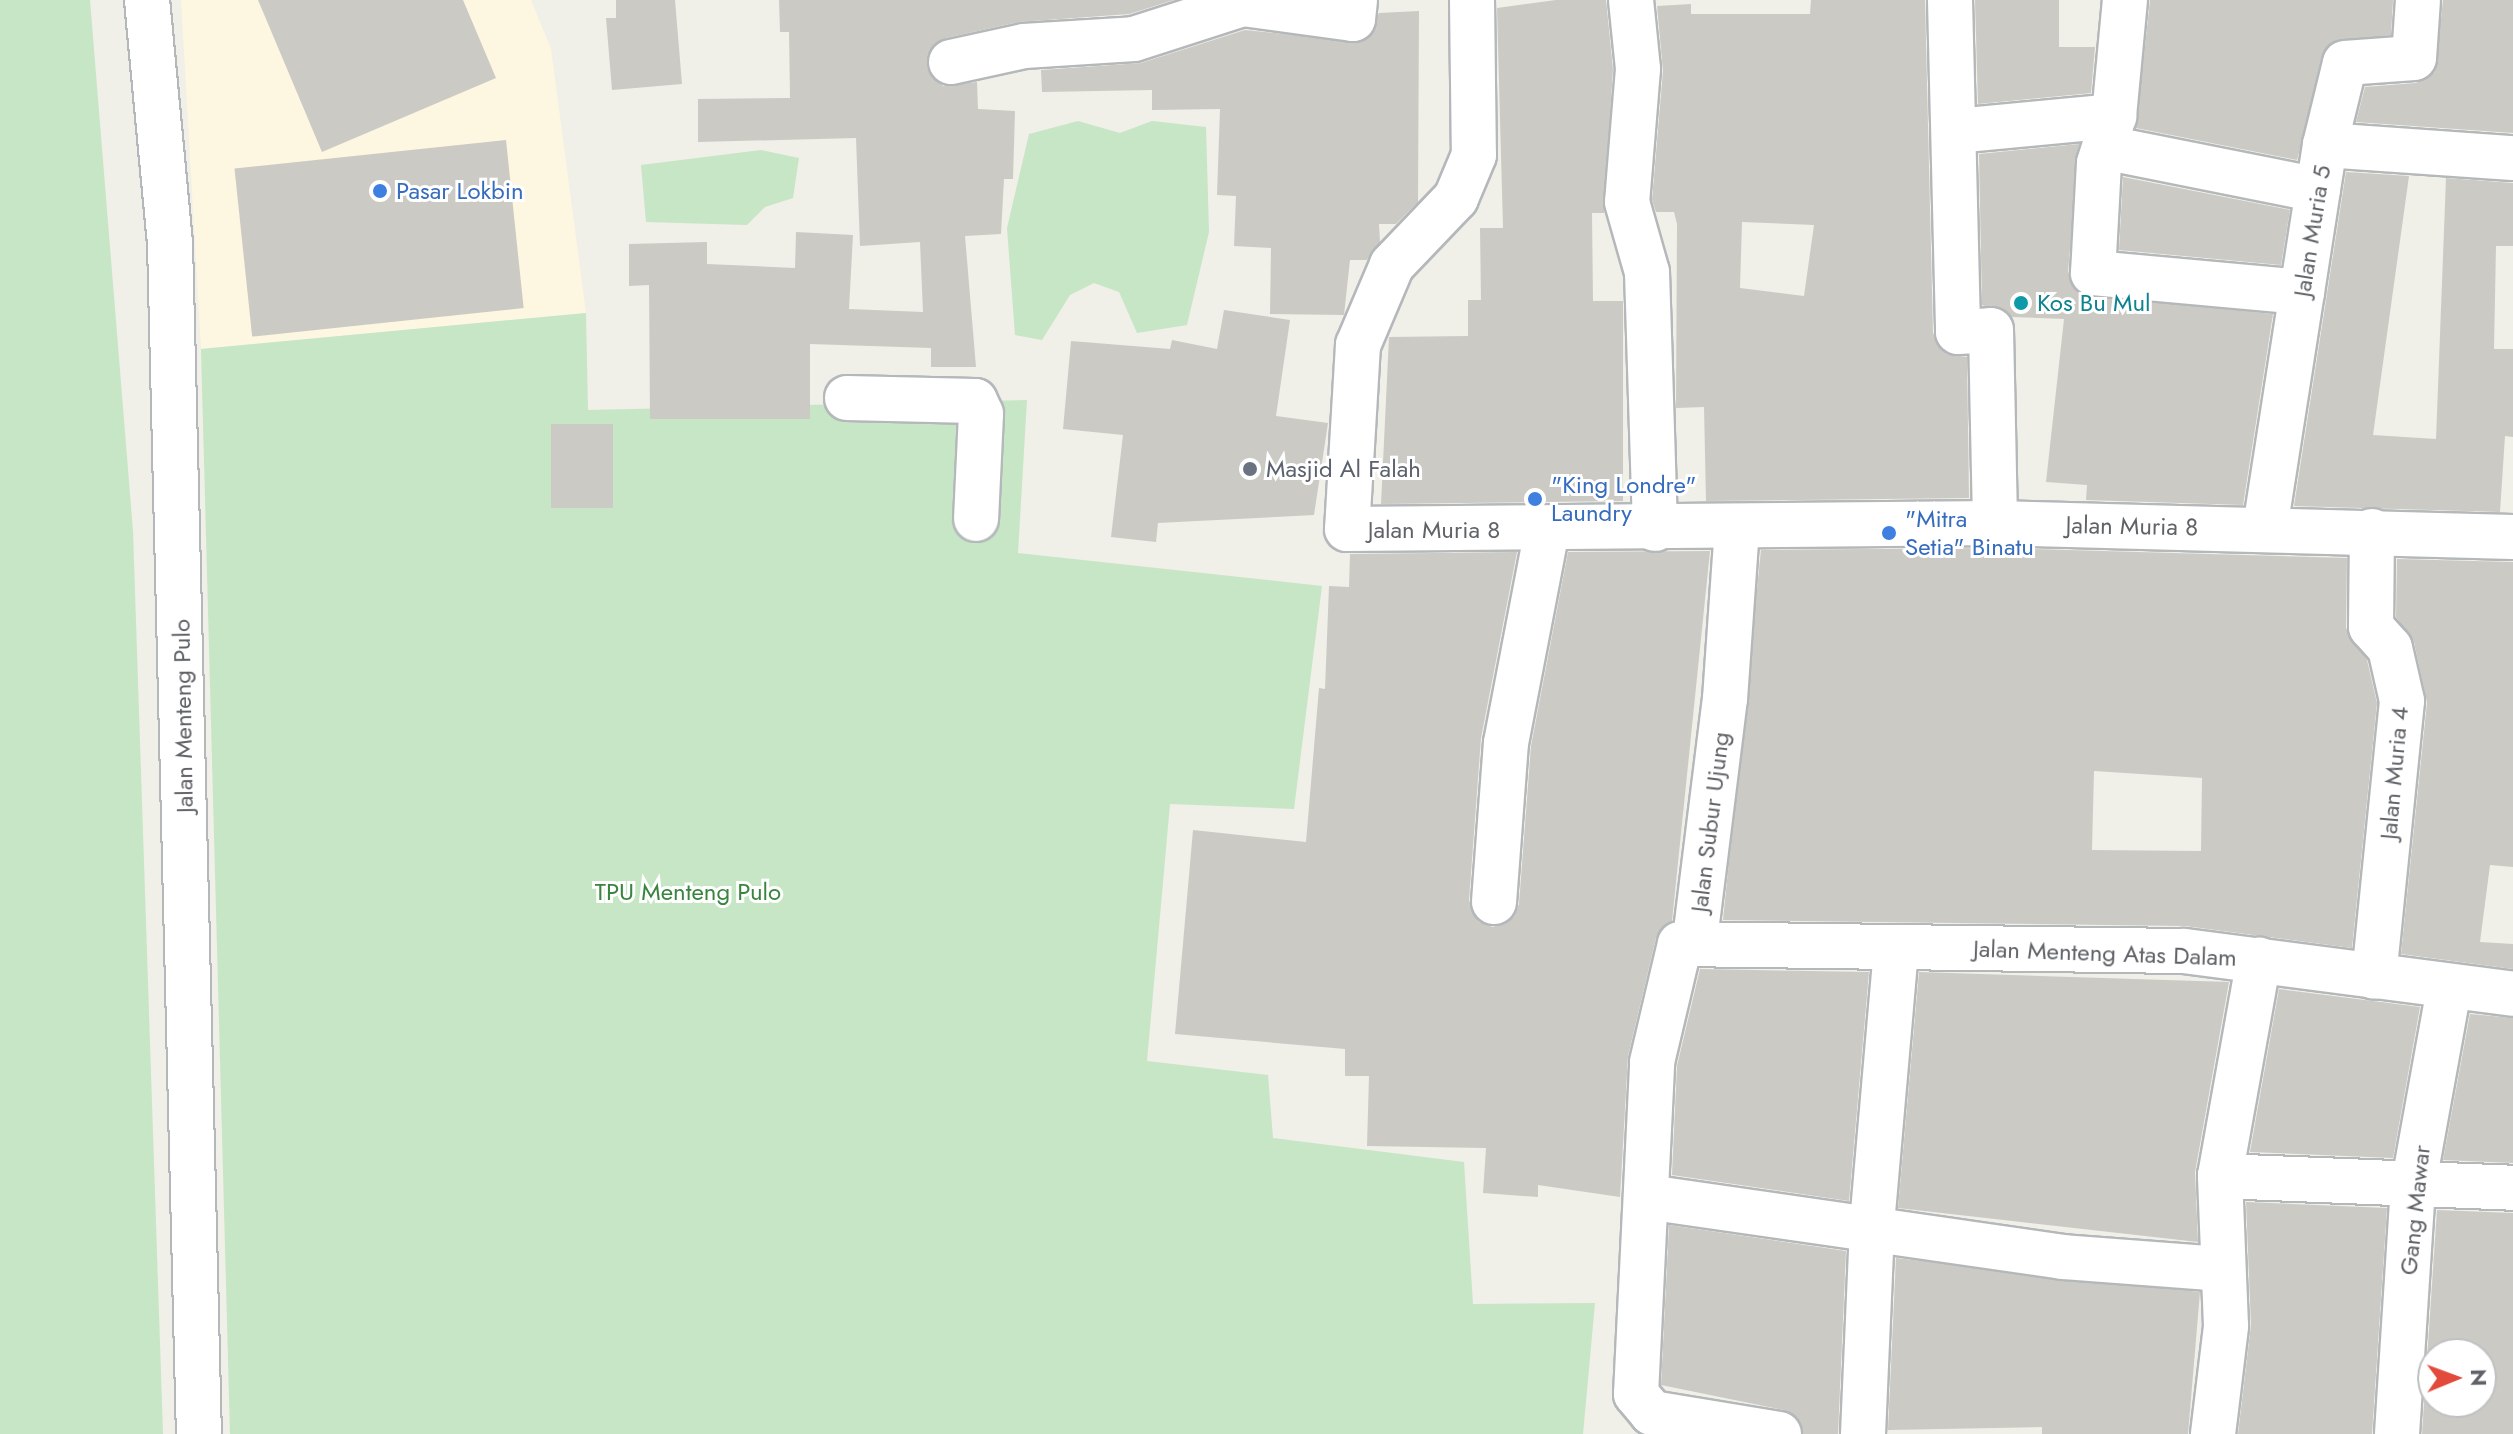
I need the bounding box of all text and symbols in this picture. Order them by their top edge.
street label: Jalan Muria 5 [2287,163,2337,299]
place label: Pasar Lokbin [396,177,524,205]
marker: Pasar Lokbin [371,182,389,200]
place label: Kos Bu Mul [2037,289,2151,317]
marker: Kos Bu Mul [2012,294,2030,312]
place label: Masjid Al Falah [1266,455,1421,483]
marker: Masjid Al Falah [1241,460,1259,478]
place label: "King Londre" Laundry [1551,471,1696,527]
marker: "King Londre" Laundry [1526,490,1544,508]
place label: "Mitra Setia" Binatu [1905,505,2034,561]
street label: Jalan Muria 8 [2065,510,2199,542]
street label: Jalan Muria 8 [1368,516,1500,544]
marker: "Mitra Setia" Binatu [1880,524,1898,542]
street label: Jalan Menteng Pulo [167,619,199,813]
street label: Jalan Muria 4 [2374,705,2414,841]
street label: Jalan Subur Ujung [1685,730,1735,914]
park label: TPU Menteng Pulo [595,878,781,906]
street label: Jalan Menteng Atas Dalam [1973,934,2237,972]
street label: Gang Mawar [2394,1144,2436,1276]
north arrow [2417,1338,2497,1418]
text: N [2463,1369,2495,1387]

